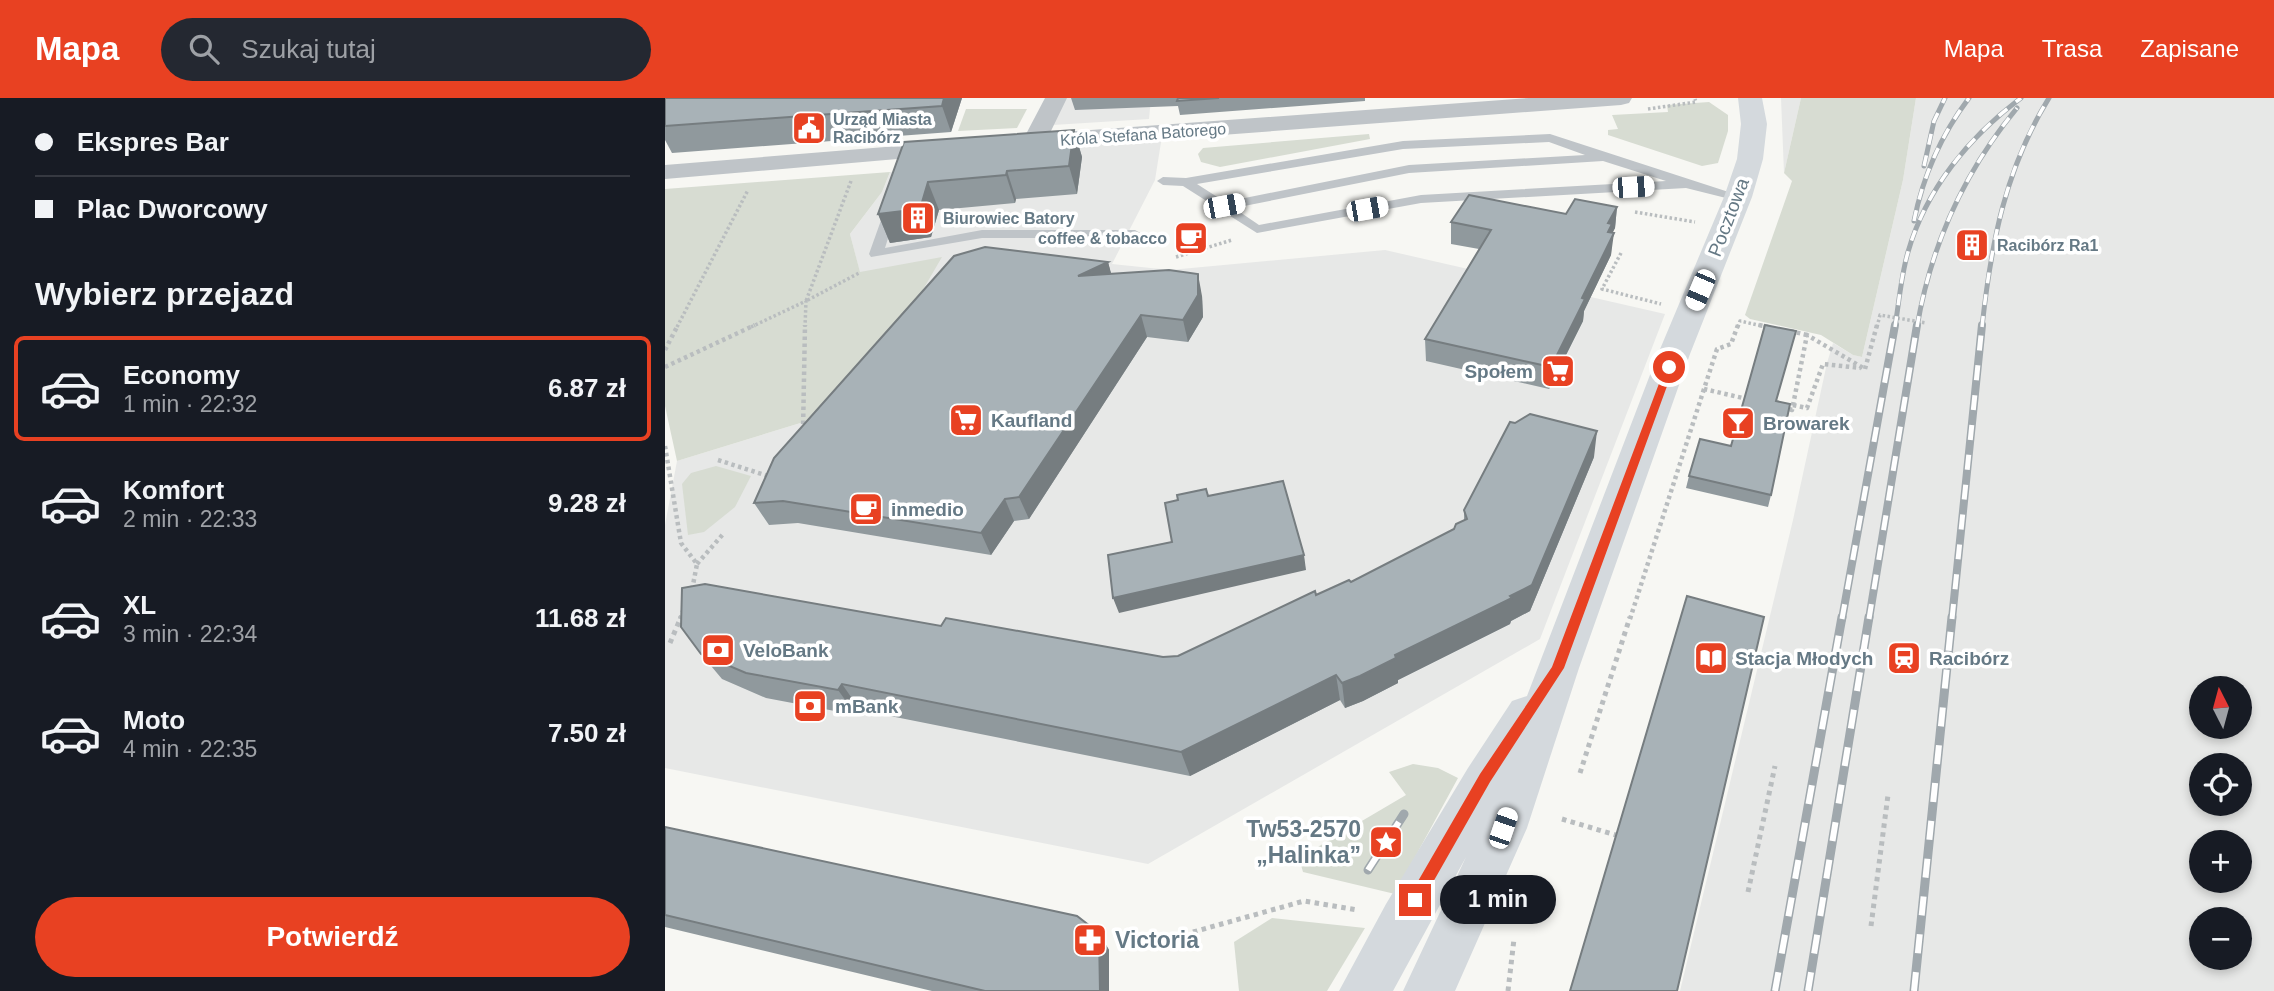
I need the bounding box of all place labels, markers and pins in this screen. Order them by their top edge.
public building icon: Urząd Miasta Racibórz [790,109,828,147]
place label: Urząd Miasta Racibórz [833,111,932,146]
building icon: Biurowiec Batory [899,199,937,237]
place label: Biurowiec Batory [943,210,1075,227]
cafe icon: coffee & tobacco [1172,219,1210,257]
building icon: Racibórz Ra1 [1953,226,1991,264]
place label: coffee & tobacco [1038,230,1167,247]
place label: Racibórz Ra1 [1997,237,2098,254]
supermarket icon: Społem [1539,352,1577,390]
place label: Społem [1464,361,1533,382]
supermarket icon: Kaufland [947,401,985,439]
bar icon: Browarek [1719,404,1757,442]
place label: Kaufland [991,410,1072,431]
place label: Browarek [1763,413,1850,434]
cafe icon: inmedio [847,490,885,528]
place label: inmedio [891,499,964,520]
bank icon: VeloBank [699,631,737,669]
library icon: Stacja Młodych [1692,639,1730,677]
station icon: Racibórz [1885,639,1923,677]
place label: VeloBank [743,640,829,661]
place label: Stacja Młodych [1735,648,1873,669]
place label: Racibórz [1929,648,2009,669]
bank icon: mBank [791,687,829,725]
place label: mBank [835,696,899,717]
place label: Tw53-2570 „Halinka” [1246,816,1361,868]
place icon: Tw53-2570 „Halinka” [1367,823,1405,861]
pharmacy icon: Victoria [1071,921,1109,959]
place label: Victoria [1115,927,1199,953]

